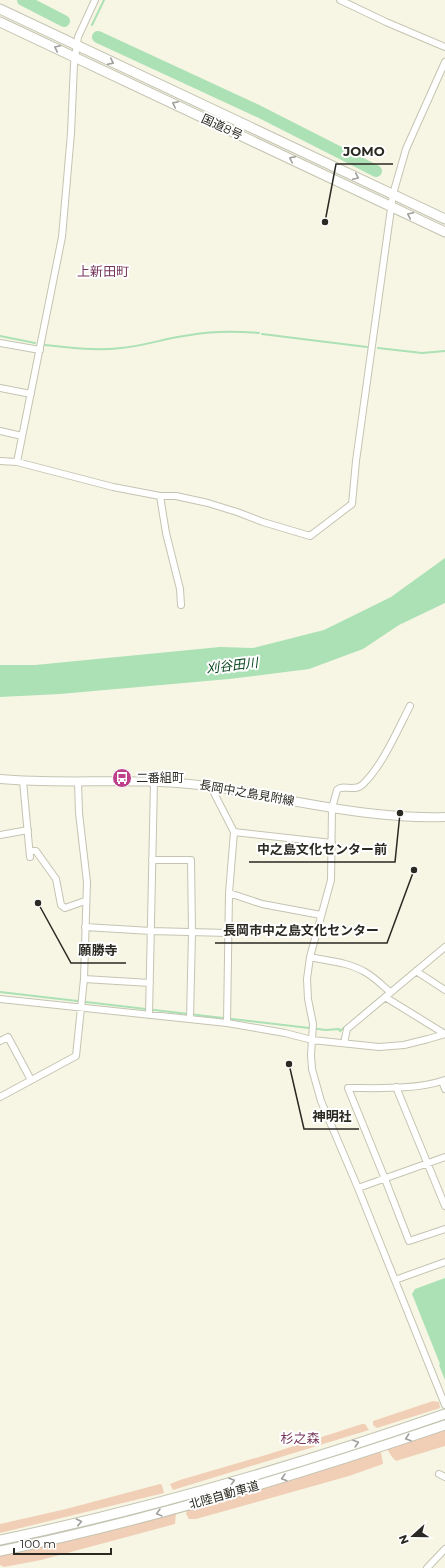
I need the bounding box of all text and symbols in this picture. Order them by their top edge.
one-way arrow [54,45,62,53]
one-way arrow [107,57,115,65]
one-way arrow [171,101,179,109]
street label: 国道8号 [199,111,245,143]
callout: JOMO [336,139,393,164]
text: JOMO [342,143,385,159]
one-way arrow [289,156,297,164]
one-way arrow [351,172,359,180]
one-way arrow [406,212,414,220]
district label: 上新田町 [77,263,129,279]
water label: 刈谷田川 [205,654,261,676]
bus stop icon: 二番組町 [111,767,133,789]
place label: 二番組町 [136,770,184,785]
street label: 長岡中之島見附線 [199,777,296,808]
callout: 中之島文化センター前 [249,837,395,862]
text: 中之島文化センター前 [257,841,387,857]
callout: 長岡市中之島文化センター [215,918,387,943]
text: 長岡市中之島文化センター [223,922,379,938]
callout: 願勝寺 [71,938,126,963]
text: 願勝寺 [77,942,118,958]
callout: 神明社 [304,1104,359,1129]
text: 神明社 [312,1108,352,1124]
district label: 杉之森 [280,1430,320,1446]
one-way arrow [405,1433,412,1441]
one-way arrow [352,1440,359,1448]
one-way arrow [281,1473,288,1482]
street label: 北陸自動車道 [187,1477,261,1512]
one-way arrow [228,1477,235,1486]
one-way arrow [156,1508,163,1517]
north arrow [393,1516,433,1556]
one-way arrow [75,1518,82,1527]
scale bar [14,1530,111,1556]
text: N [396,1533,412,1546]
text: 100 m [20,1536,56,1551]

